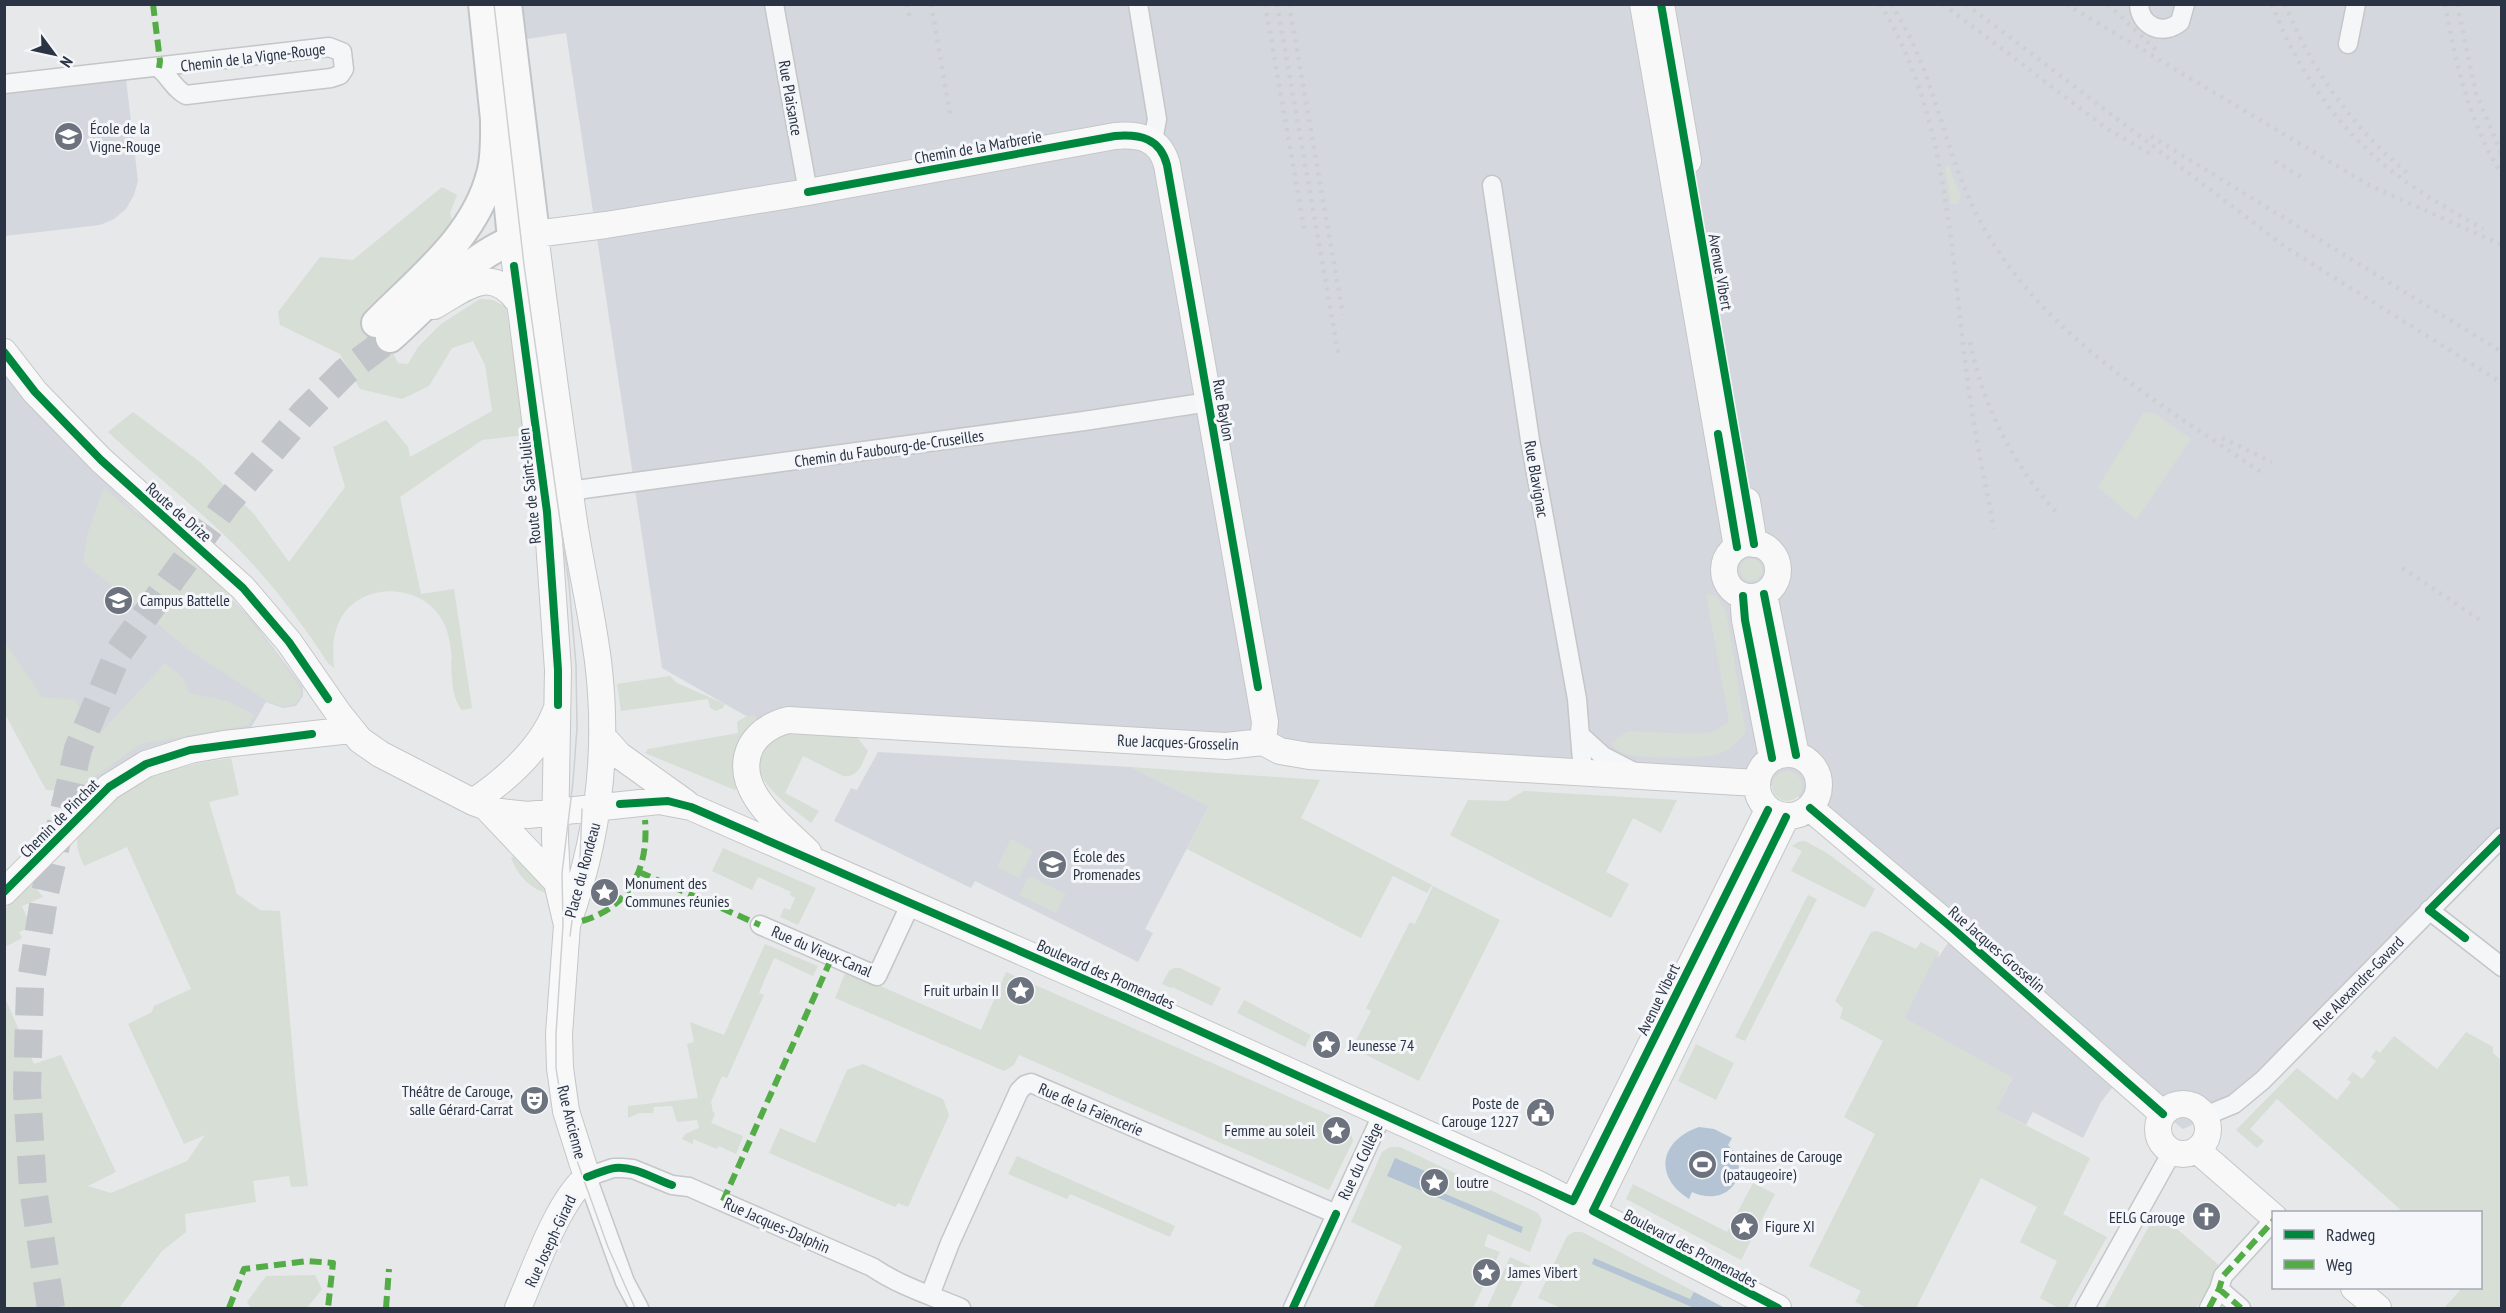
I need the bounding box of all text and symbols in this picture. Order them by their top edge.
north arrow [24,24,84,84]
street label: Chemin de la Vigne-Rouge [179,38,327,76]
text: N [56,53,77,71]
street label: Rue Plaisance [775,59,807,137]
place label: École de la Vigne-Rouge [89,118,161,156]
school or university icon: École de la Vigne-Rouge [53,121,85,153]
street label: Chemin de la Marbrerie [913,126,1043,168]
street label: Avenue Vibert [1704,232,1738,312]
street label: Rue Baylon [1209,378,1239,442]
street label: Chemin du Faubourg-de-Cruseilles [793,425,985,471]
street label: Route de Saint-Julien [513,427,545,545]
street label: Rue Blavignac [1520,439,1554,519]
street label: Route de Drize [142,478,216,546]
school or university icon: Campus Battelle [103,584,135,616]
place label: Campus Battelle [140,590,230,610]
street label: Rue Jacques-Grosselin [1117,730,1239,754]
street label: Chemin de Pinchat [15,774,103,862]
street label: Place du Rondeau [560,820,604,920]
place label: École des Promenades [1073,846,1140,884]
school or university icon: École des Promenades [1036,849,1068,881]
place label: Monument des Communes réunies [625,873,729,911]
place icon: Monument des Communes réunies [588,876,620,908]
street label: Rue Jacques-Grosselin [1945,902,2049,996]
street label: Rue du Vieux-Canal [769,921,876,981]
street label: Rue Alexandre-Gavard [2308,932,2408,1034]
street label: Boulevard des Promenades [1034,935,1178,1013]
street label: Avenue Vibert [1632,959,1684,1038]
place icon: Fruit urbain II [1004,974,1036,1006]
place label: Fruit urbain II [924,980,999,1000]
place icon: Jeunesse 74 [1311,1029,1343,1061]
place label: Jeunesse 74 [1347,1035,1414,1055]
street label: Rue de la Faïencerie [1036,1078,1146,1140]
place label: Théâtre de Carouge, salle Gérard-Carrat [402,1081,514,1119]
street label: Rue Ancienne [553,1083,591,1161]
theatre icon: Théâtre de Carouge, salle Gérard-Carrat [518,1084,550,1116]
place label: Poste de Carouge 1227 [1442,1093,1519,1131]
public building icon: Poste de Carouge 1227 [1524,1096,1556,1128]
place icon: Femme au soleil [1320,1114,1352,1146]
street label: Rue du Collège [1333,1119,1387,1203]
place label: Femme au soleil [1224,1120,1315,1140]
place label: Fontaines de Carouge (pataugeoire) [1723,1146,1842,1184]
sports icon: Fontaines de Carouge (pataugeoire) [1686,1149,1718,1181]
place icon: loutre [1419,1166,1451,1198]
place label: loutre [1456,1172,1489,1192]
street label: Rue Joseph-Girard [520,1192,580,1290]
street label: Rue Jacques-Dalphin [721,1193,833,1257]
church icon: EELG Carouge [2190,1201,2222,1233]
street label: Boulevard des Promenades [1621,1204,1761,1292]
place label: EELG Carouge [2109,1207,2185,1227]
place icon: Figure XI [1728,1210,1760,1242]
legend [2272,1211,2482,1289]
place label: Figure XI [1765,1216,1815,1236]
text: Radweg [2326,1223,2375,1246]
text: Weg [2326,1253,2353,1276]
place icon: James Vibert [1471,1256,1503,1288]
place label: James Vibert [1507,1262,1578,1282]

